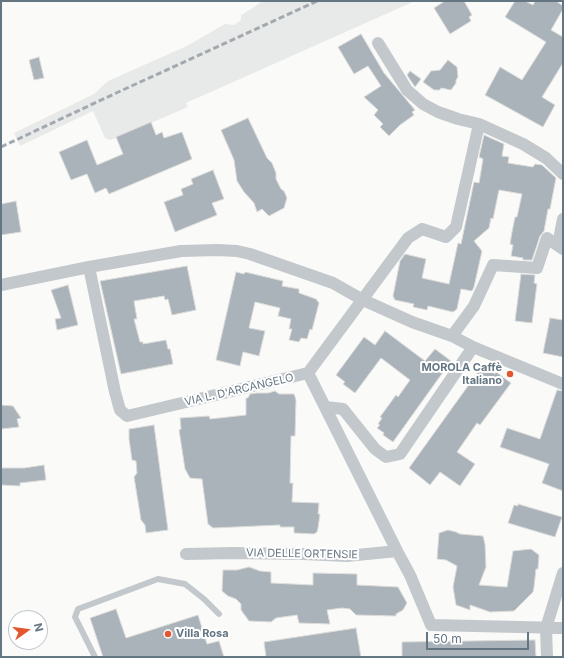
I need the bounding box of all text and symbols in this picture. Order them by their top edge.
place label: MOROLA Caffè Italiano [421,361,502,387]
marker: MOROLA Caffè Italiano [505,369,515,379]
street label: VIA L. D'ARCANGELO [183,371,295,409]
street label: VIA DELLE ORTENSIE [246,546,358,562]
north arrow [8,610,48,650]
text: N [31,622,46,633]
scale bar [428,624,531,650]
place label: Villa Rosa [176,627,229,641]
marker: Villa Rosa [163,629,173,639]
text: 50 m [433,631,462,646]

